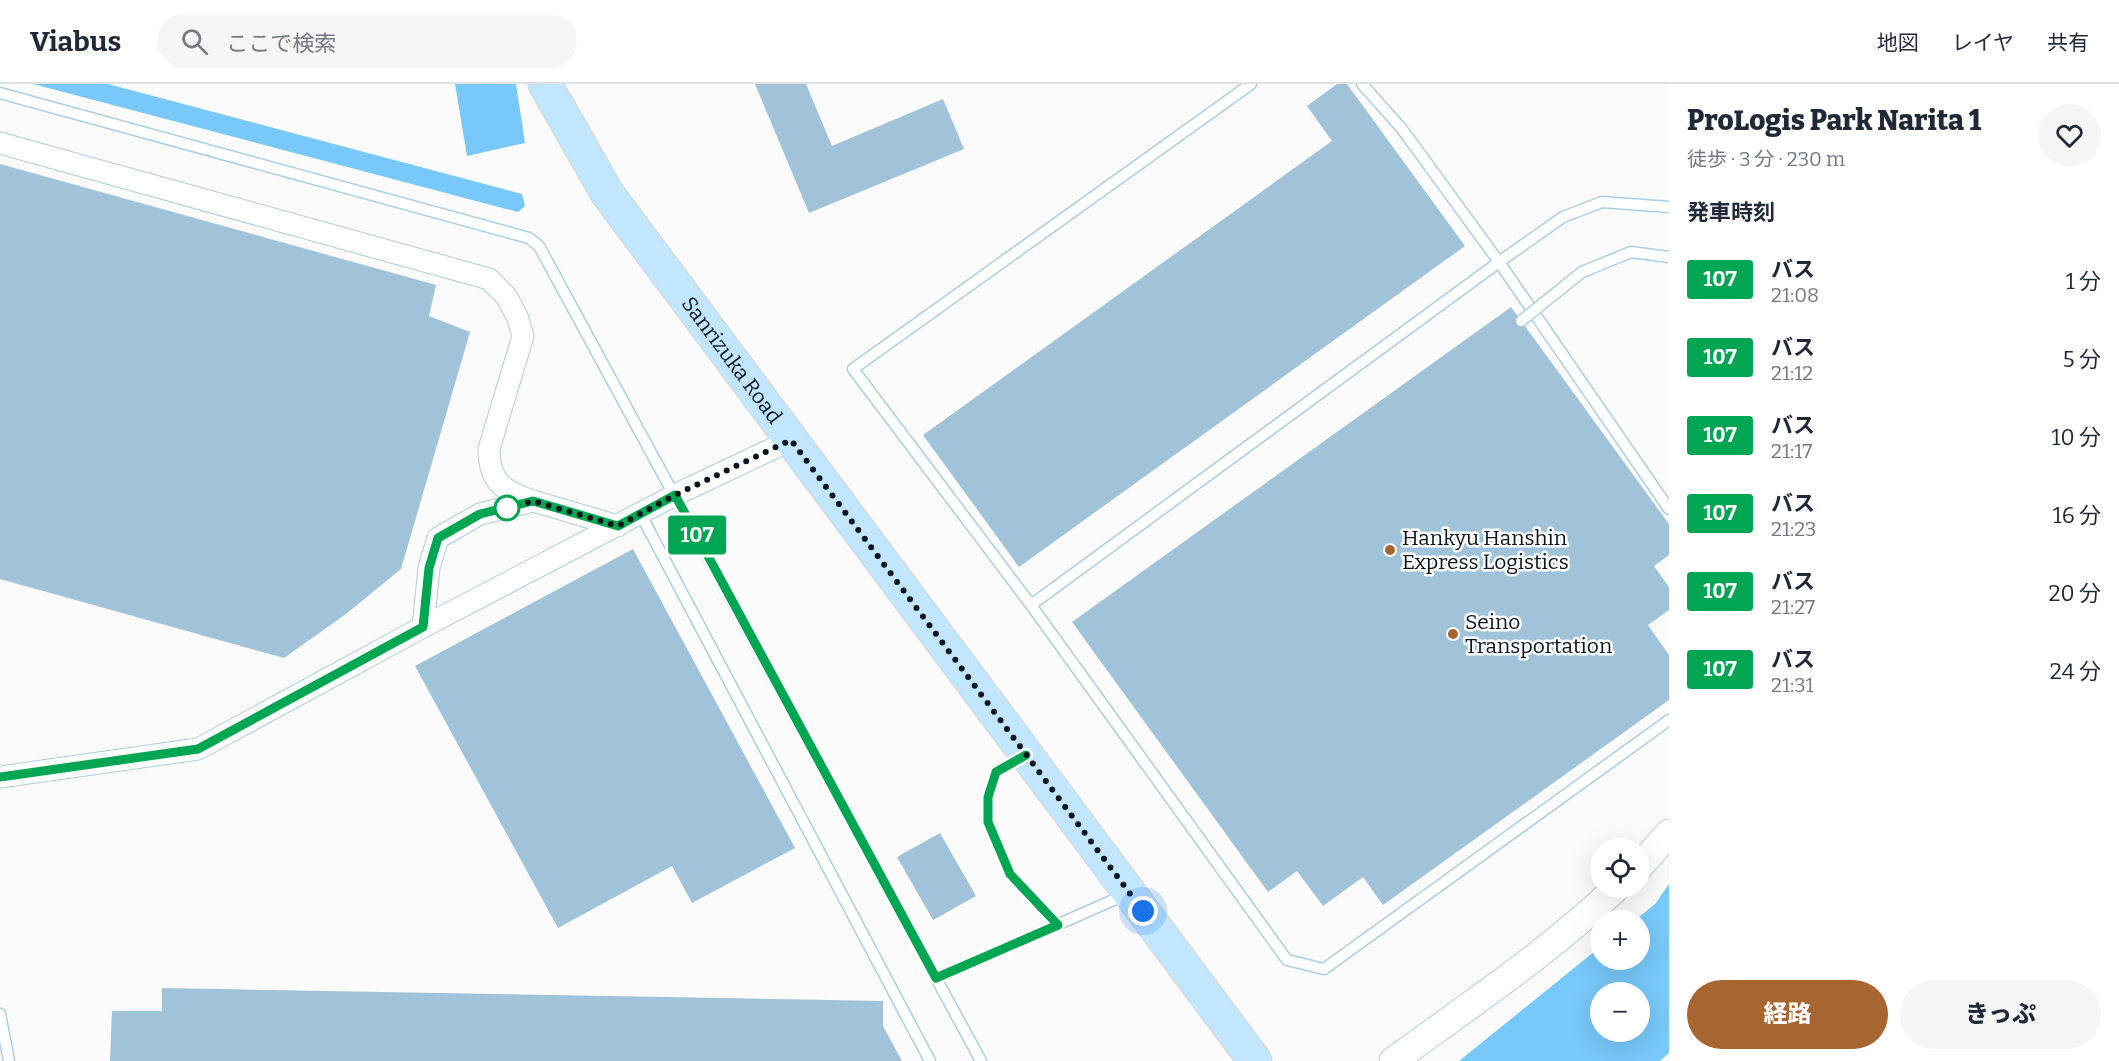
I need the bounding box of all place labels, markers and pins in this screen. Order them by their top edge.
unlabelled marker [494,495,520,521]
place label: Hankyu Hanshin Express Logistics [1402,525,1569,575]
marker: Hankyu Hanshin Express Logistics [1383,543,1397,557]
place label: Seino Transportation [1465,609,1612,659]
marker: Seino Transportation [1446,627,1460,641]

